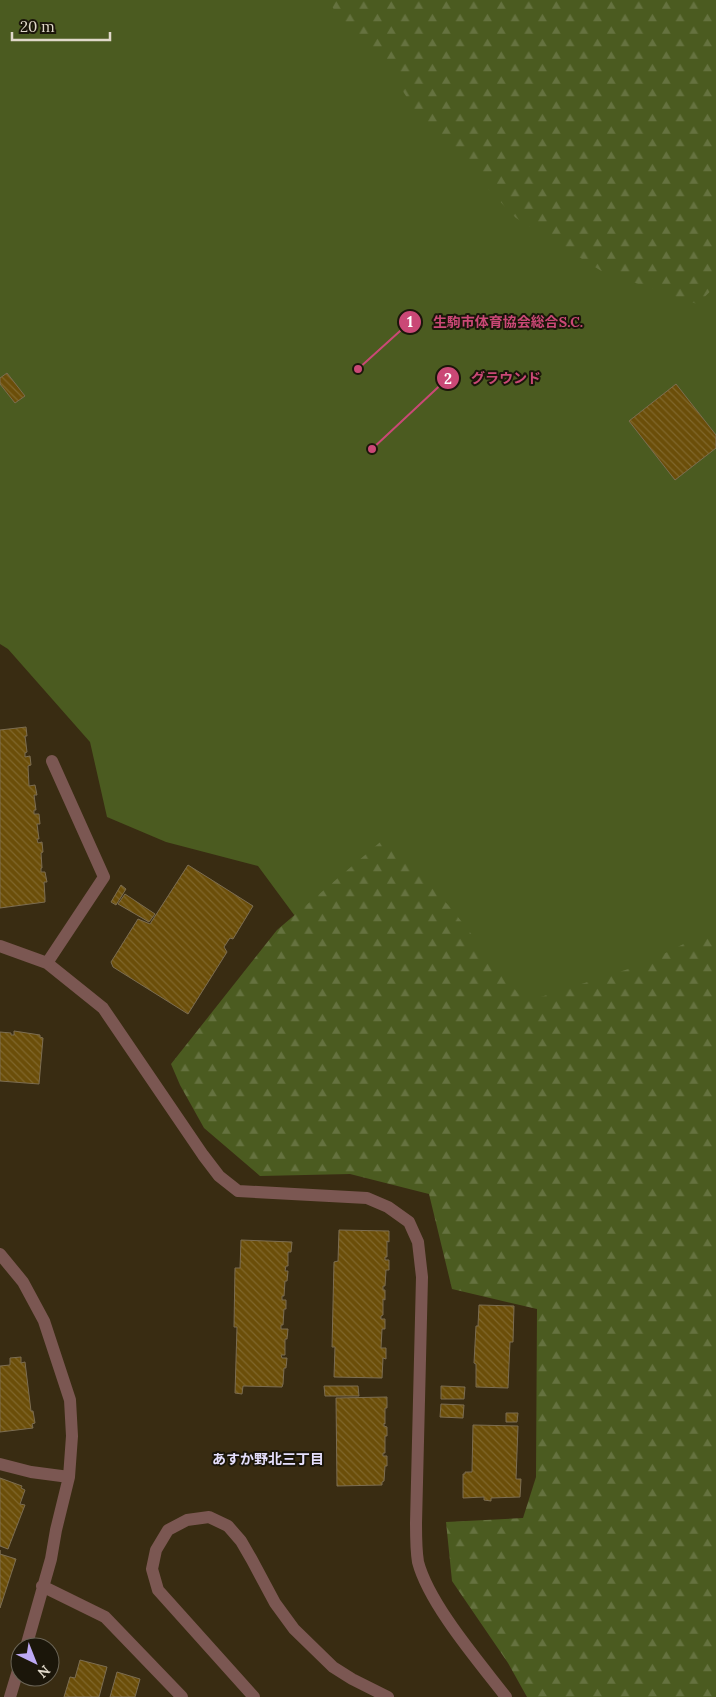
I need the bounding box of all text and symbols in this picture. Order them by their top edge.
scale bar [12,10,110,42]
text: 20 m [20,17,55,36]
callout: 生駒市体育協会総合S.C. [398,307,593,336]
text: 1 [407,312,413,331]
text: 生駒市体育協会総合S.C. [433,313,583,331]
callout: グラウンド [436,364,551,393]
text: 2 [444,369,452,388]
text: グラウンド [471,369,541,387]
district label: あすか野北三丁目 [212,1450,324,1468]
north arrow [10,1637,60,1687]
text: N [34,1661,54,1682]

